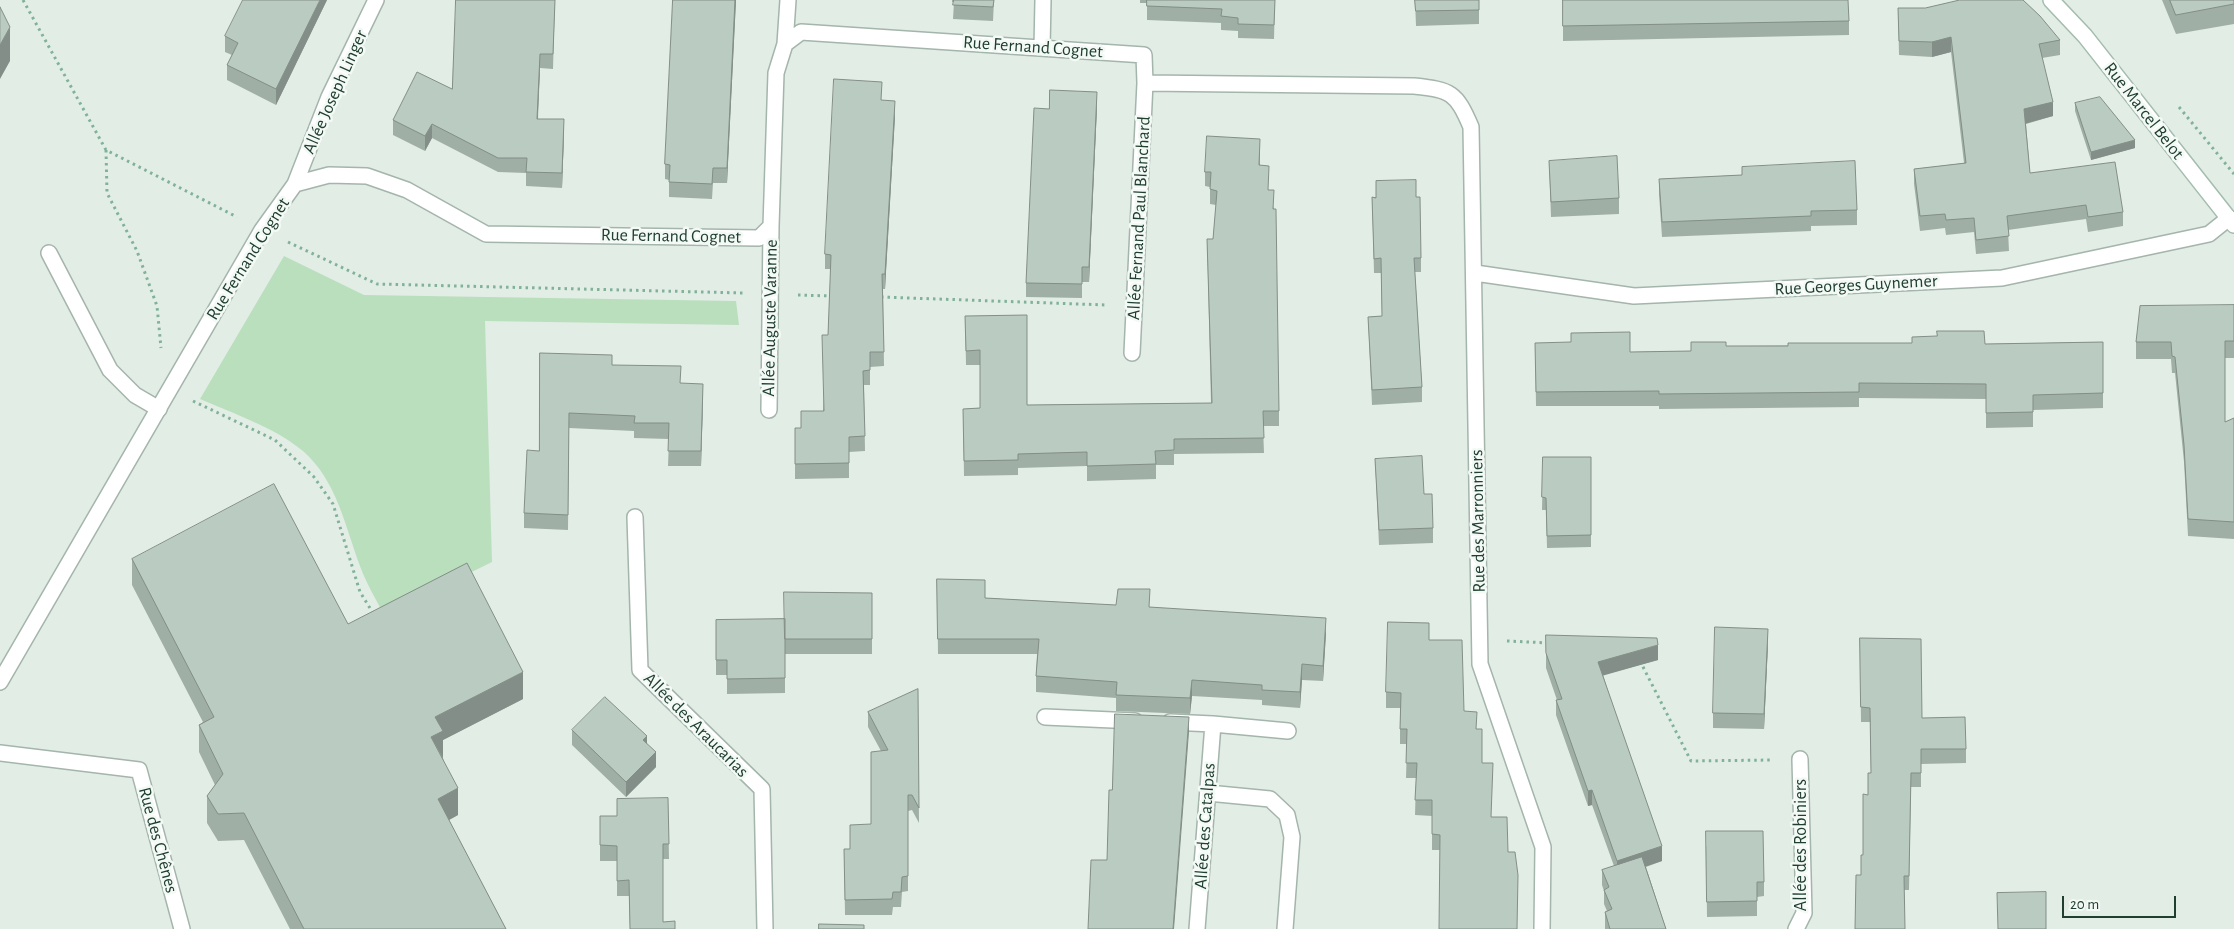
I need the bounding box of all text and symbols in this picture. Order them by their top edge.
street label: Allée Joseph Linger [298,27,372,157]
street label: Rue Fernand Cognet [962,31,1104,63]
street label: Rue Marcel Belot [2099,58,2189,164]
street label: Allée Fernand Paul Blanchard [1123,116,1155,320]
street label: Rue Fernand Cognet [202,194,294,324]
street label: Rue Fernand Cognet [601,224,741,248]
street label: Allée Auguste Varanne [758,239,782,397]
street label: Rue Georges Guynemer [1774,270,1938,300]
street label: Rue des Marronniers [1466,449,1490,593]
street label: Allée des Araucarias [639,668,753,782]
street label: Allée des Catalpas [1190,762,1220,890]
street label: Allée des Robiniers [1790,779,1812,911]
street label: Rue des Chênes [134,785,182,895]
scale bar [2064,886,2178,918]
text: 20 m [2070,897,2099,912]

